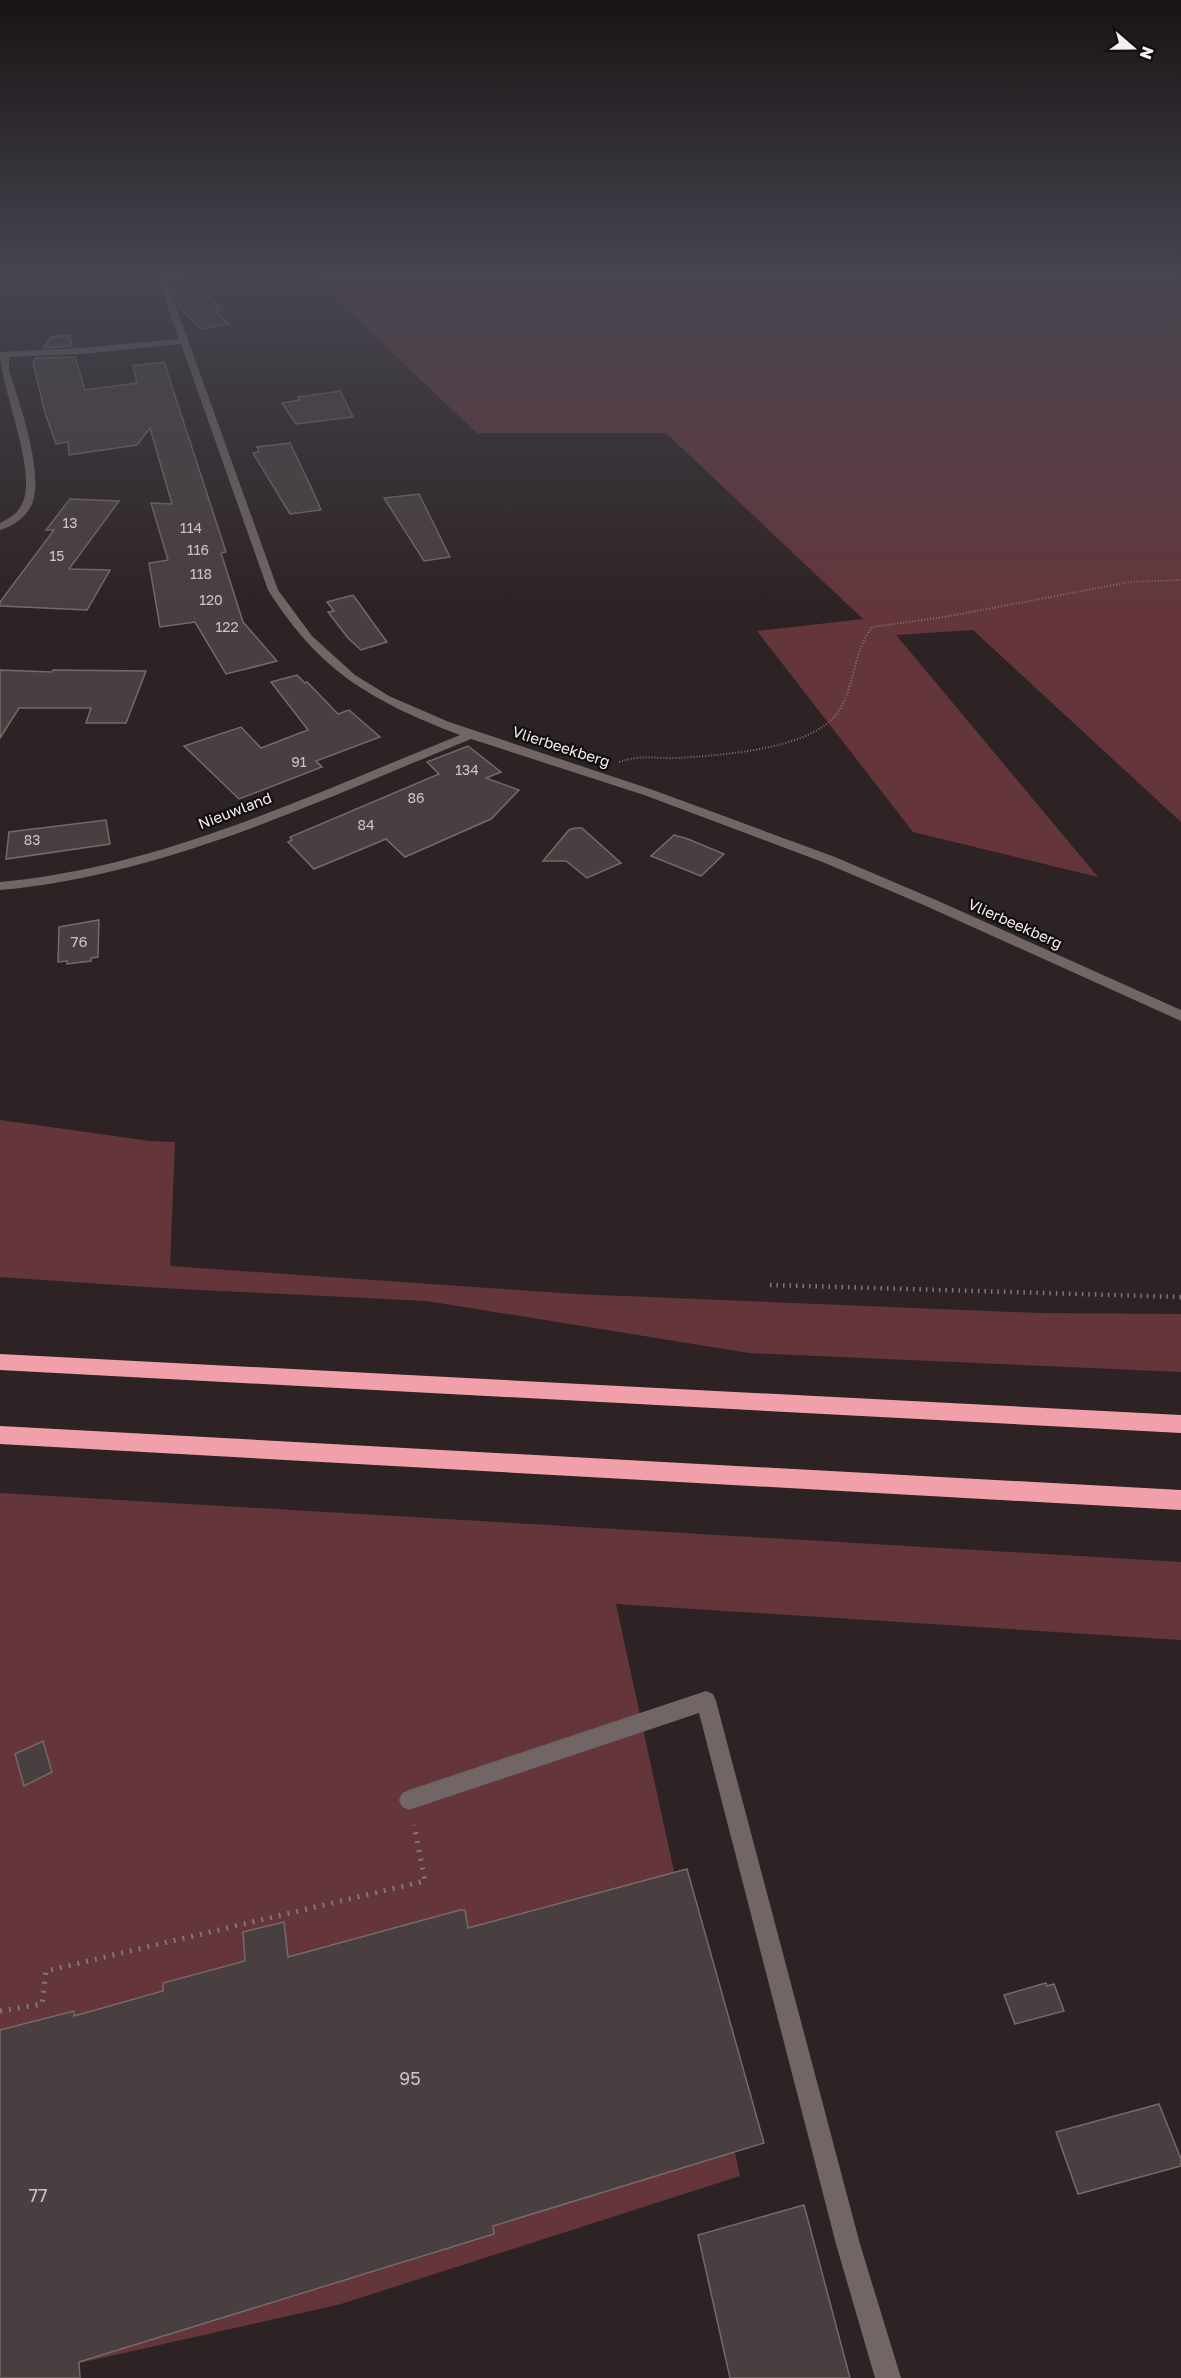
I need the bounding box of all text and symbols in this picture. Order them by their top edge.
north arrow [1103,18,1163,78]
text: N [1136,44,1159,62]
house number: 13 [63,514,77,531]
house number: 114 [180,519,202,536]
house number: 116 [187,541,209,558]
house number: 15 [50,547,64,564]
house number: 118 [190,565,212,582]
house number: 120 [199,591,223,608]
house number: 122 [215,618,239,635]
street label: Vlierbeekberg [510,722,612,770]
house number: 91 [291,753,307,770]
house number: 134 [455,761,479,778]
street label: Nieuwland [195,788,274,832]
house number: 86 [407,789,425,806]
house number: 84 [357,816,375,833]
house number: 83 [24,831,40,848]
street label: Vlierbeekberg [965,894,1065,952]
house number: 76 [70,932,88,950]
house number: 95 [399,2067,421,2089]
house number: 77 [28,2184,48,2206]

